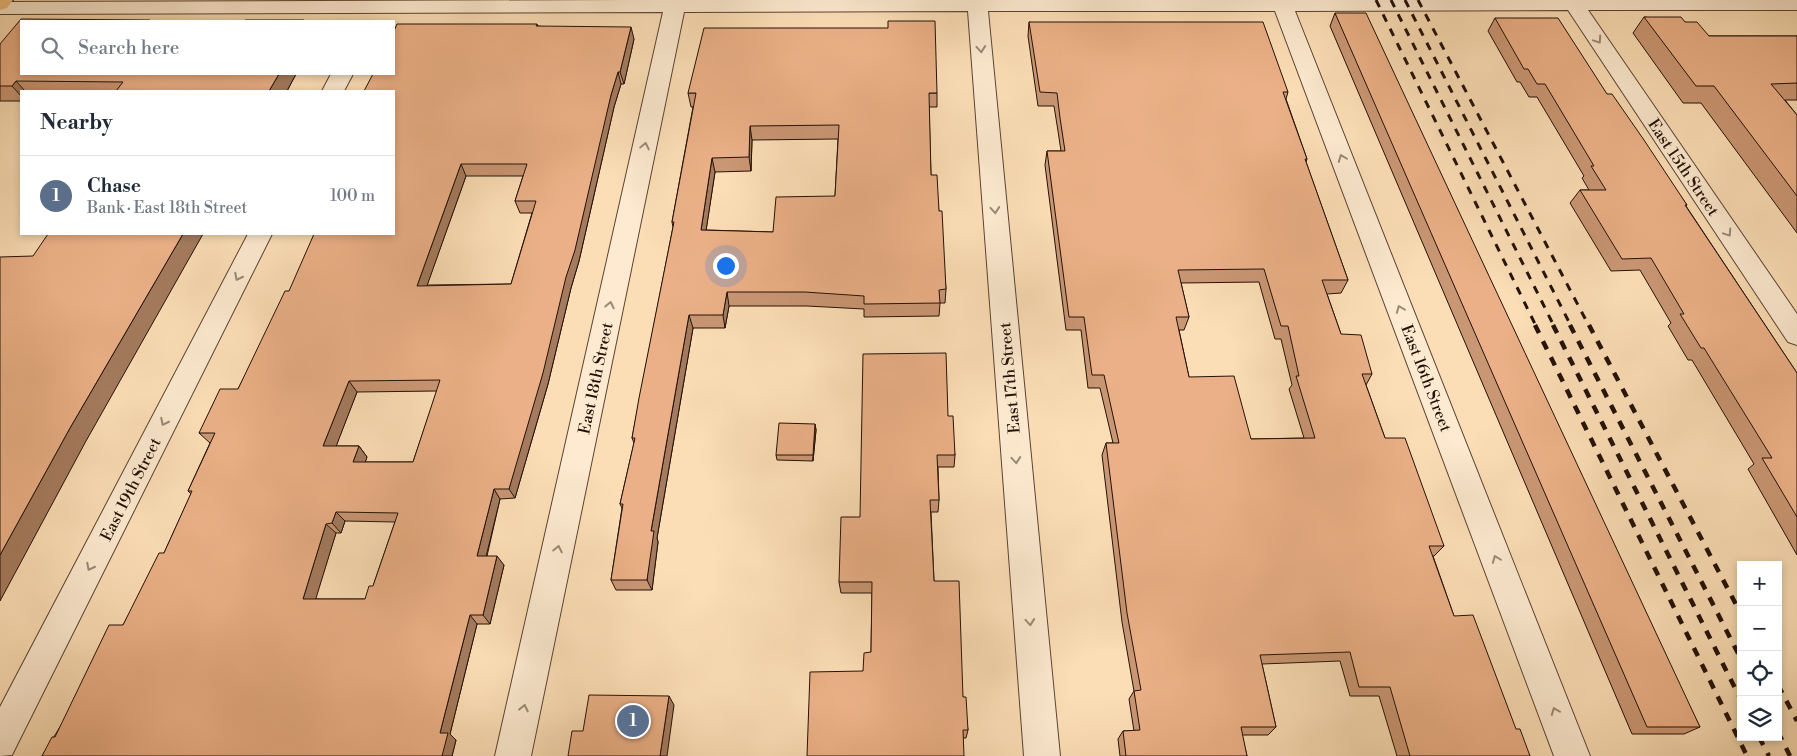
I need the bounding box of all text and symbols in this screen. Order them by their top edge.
search box [20,20,395,75]
icon: search [38,34,66,62]
one-way arrow [1592,35,1601,44]
text: Search here [78,36,179,60]
one-way arrow [976,45,987,53]
text: Nearby [40,110,113,136]
street label: East 15th Street [1643,115,1723,220]
one-way arrow [639,142,649,151]
one-way arrow [1337,154,1348,163]
text: Chase [87,174,141,198]
text: 1 [52,186,60,206]
text: 100 m [330,186,375,206]
text: Bank · East 18th Street [87,198,247,218]
one-way arrow [989,207,1000,215]
one-way arrow [1722,227,1731,237]
your location [713,253,739,279]
one-way arrow [234,272,244,281]
one-way arrow [605,301,615,310]
one-way arrow [1396,306,1406,314]
street label: East 18th Street [574,320,618,436]
street label: East 17th Street [995,321,1025,434]
street label: East 16th Street [1396,322,1456,435]
one-way arrow [160,417,170,426]
street label: East 19th Street [96,434,166,545]
one-way arrow [1011,456,1022,464]
one-way arrow [552,545,563,554]
one-way arrow [1492,555,1503,564]
one-way arrow [86,561,96,570]
map controls [1737,561,1782,741]
button: + [1737,561,1782,606]
button: − [1737,606,1782,651]
one-way arrow [1024,618,1035,626]
button: locate [1737,651,1782,696]
button: layers [1737,696,1782,741]
pin: 1 [617,702,649,740]
one-way arrow [518,704,528,713]
one-way arrow [1551,707,1561,715]

